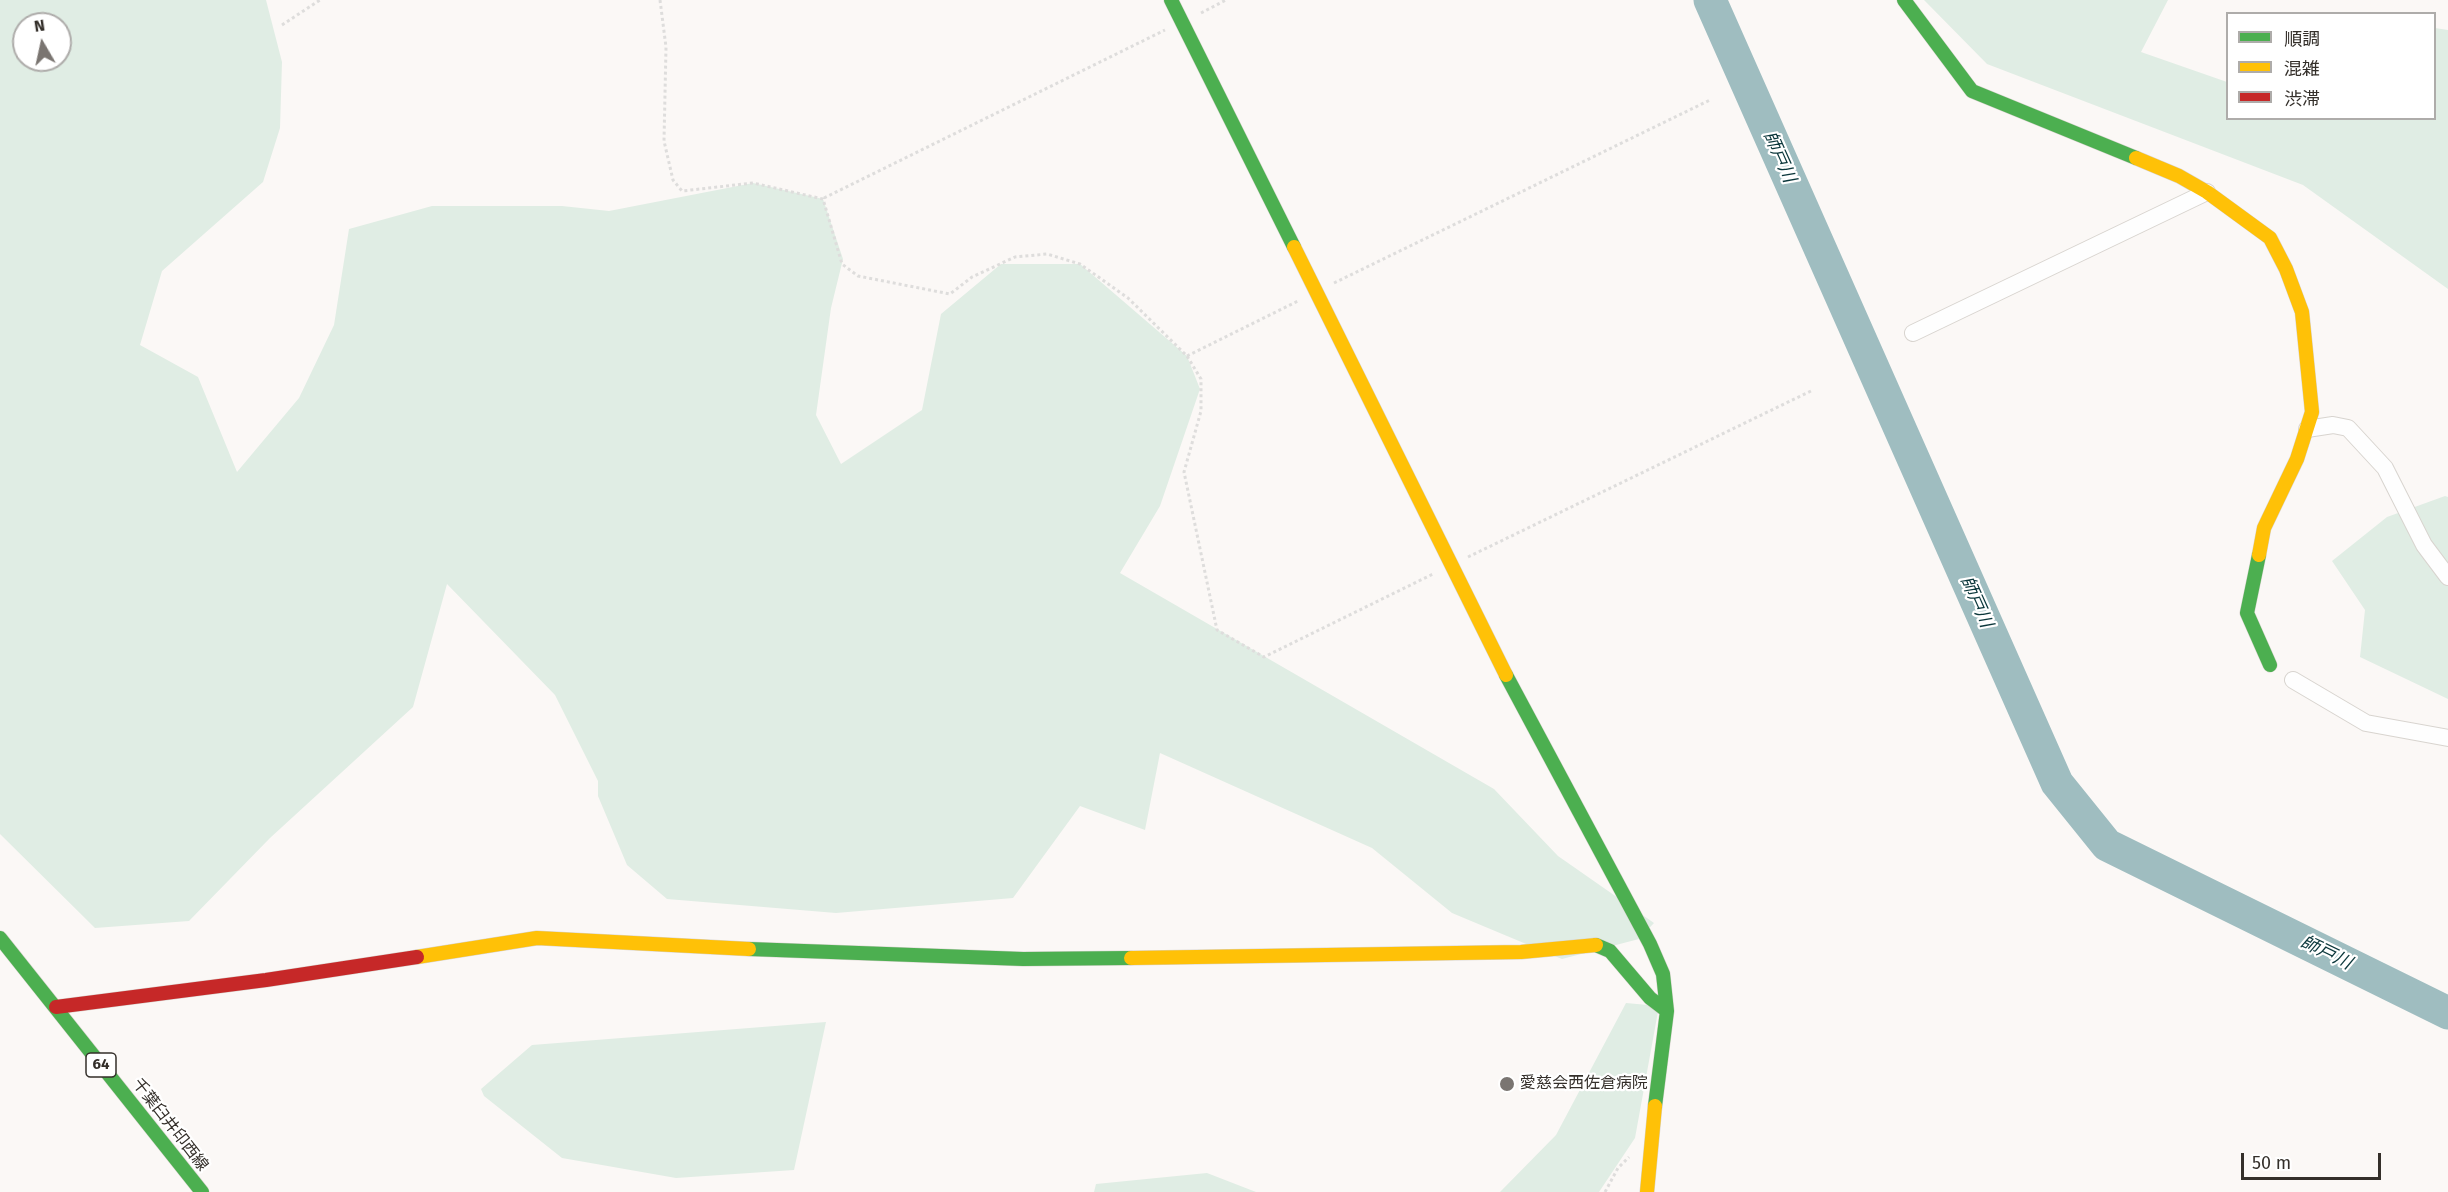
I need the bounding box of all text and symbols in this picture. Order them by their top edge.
north arrow [12,12,72,72]
legend [2226,12,2436,120]
text: N [33,15,46,36]
text: 順調 [2284,28,2320,50]
text: 混雑 [2284,58,2320,80]
text: 渋滞 [2284,88,2320,110]
water label: 師戸川 [1758,128,1800,186]
water label: 師戸川 [1955,573,1997,631]
water label: 師戸川 [2297,931,2355,975]
road number: 64 [86,1053,116,1077]
place label: 愛慈会西佐倉病院 [1520,1074,1648,1094]
street label: 千葉臼井印西線 [128,1075,212,1175]
marker: 愛慈会西佐倉病院 [1498,1075,1516,1093]
scale bar [2244,1141,2384,1179]
text: 50 m [2252,1152,2291,1174]

